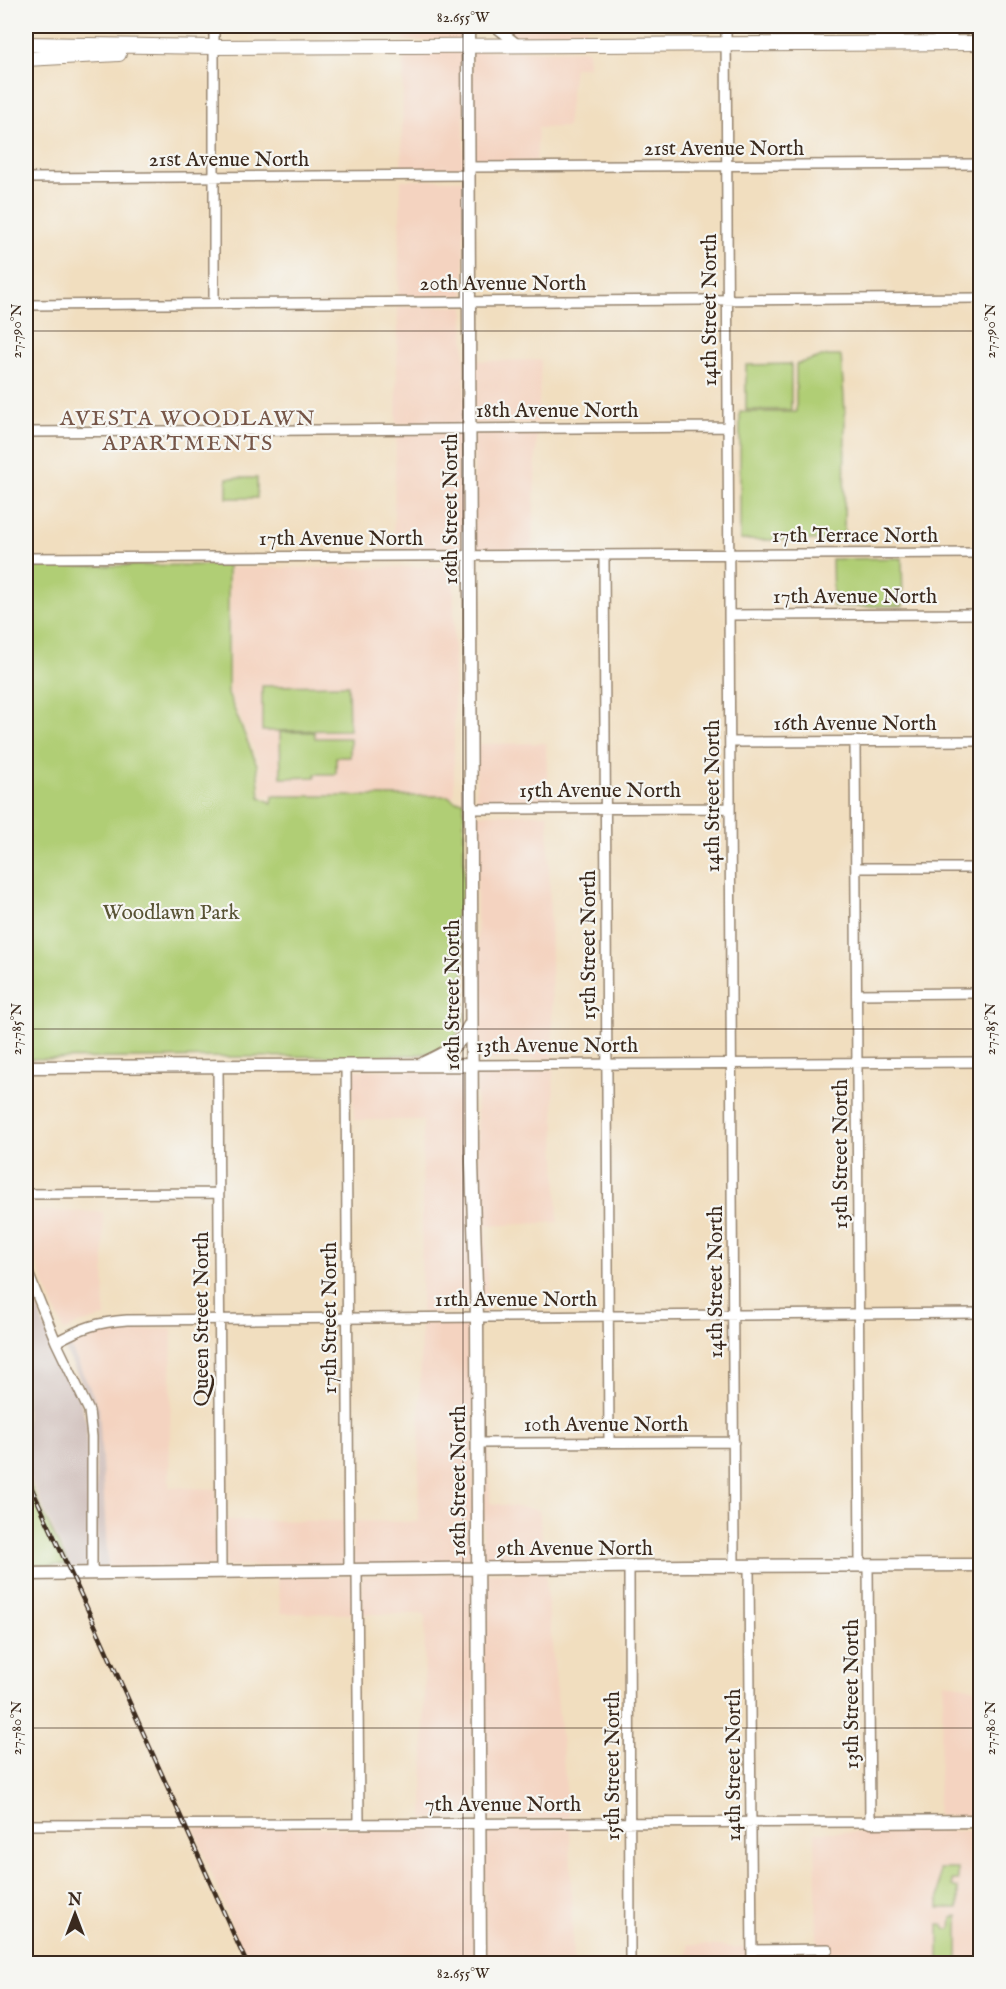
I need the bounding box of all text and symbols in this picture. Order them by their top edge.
text: 82.655°W [437,8,490,27]
street label: 21st Avenue North [644,136,804,163]
street label: 21st Avenue North [149,147,309,174]
street label: 14th Street North [697,234,724,386]
street label: 20th Avenue North [420,271,586,298]
text: 27.790°N [7,303,26,358]
text: 27.790°N [981,303,1000,358]
street label: 18th Avenue North [476,398,638,425]
district label: AVESTA WOODLAWN APARTMENTS [59,405,316,458]
street label: 16th Street North [438,433,465,585]
street label: 17th Terrace North [772,523,938,550]
street label: 17th Avenue North [259,526,423,553]
street label: 17th Avenue North [773,584,937,611]
street label: 16th Avenue North [773,711,937,738]
street label: 14th Street North [700,720,727,872]
street label: 15th Avenue North [519,778,681,805]
street label: 15th Street North [576,870,603,1020]
park label: Woodlawn Park [103,900,240,927]
street label: 16th Street North [440,919,467,1071]
text: 27.785°N [7,1003,26,1055]
text: 27.785°N [981,1003,1000,1055]
street label: 13th Avenue North [476,1033,638,1060]
street label: 13th Street North [828,1079,855,1229]
street label: 14th Street North [703,1206,730,1358]
street label: Queen Street North [189,1232,216,1406]
street label: 17th Street North [317,1242,344,1394]
street label: 11th Avenue North [435,1287,597,1314]
street label: 16th Street North [446,1405,473,1557]
street label: 10th Avenue North [524,1412,688,1439]
street label: 9th Avenue North [496,1536,653,1563]
street label: 13th Street North [839,1619,866,1769]
street label: 14th Street North [721,1689,748,1841]
street label: 15th Street North [600,1691,627,1841]
text: 27.780°N [7,1701,26,1755]
text: 27.780°N [981,1701,1000,1755]
street label: 7th Avenue North [425,1792,581,1819]
north arrow [45,1884,105,1944]
text: N [67,1891,82,1911]
text: 82.655°W [437,1964,490,1983]

